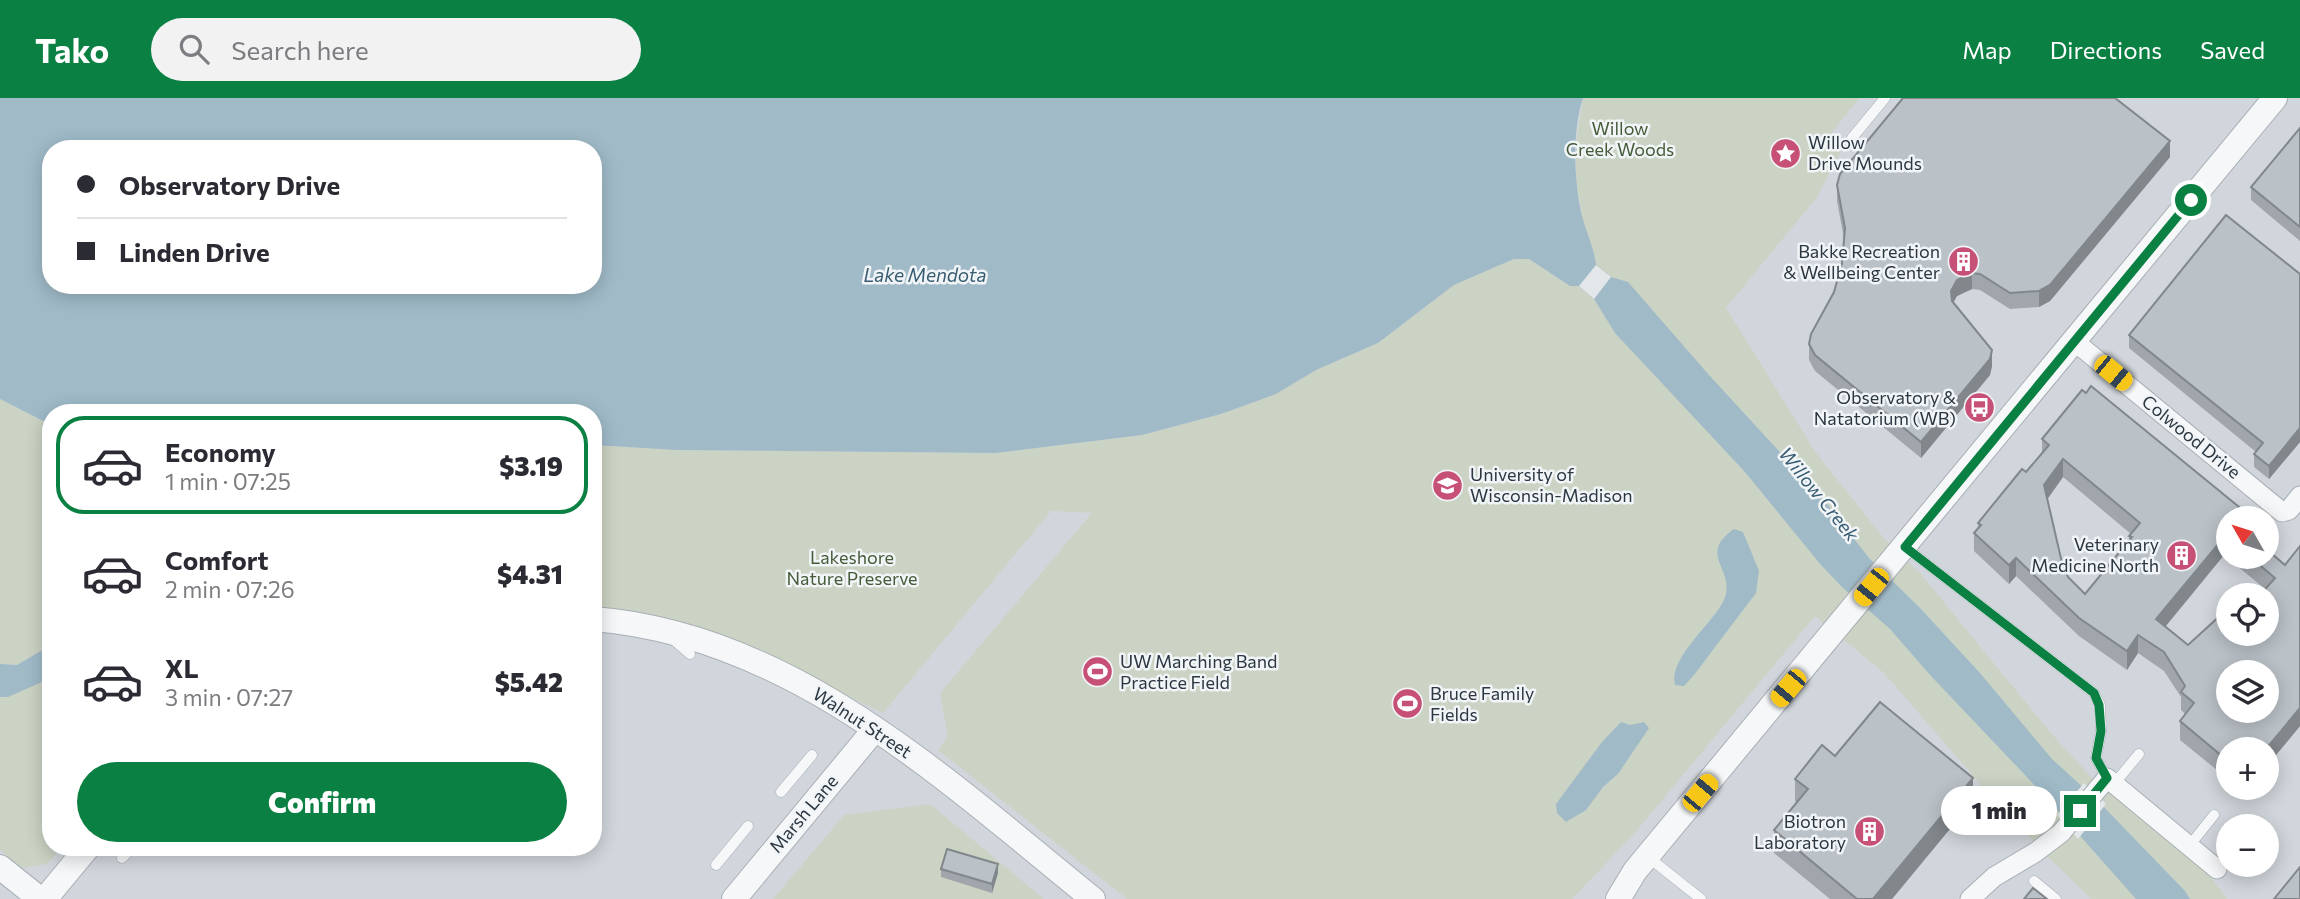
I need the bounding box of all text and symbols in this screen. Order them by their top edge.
search box [151,18,641,81]
text: Tako [35,29,109,70]
icon: search [175,30,213,68]
text: Search here [231,34,369,65]
text: Map [1962,35,2012,64]
text: Directions [2050,35,2162,64]
text: Saved [2200,35,2265,64]
park label: Willow Creek Woods [1566,117,1674,160]
place label: Willow Drive Mounds [1808,131,1922,174]
place icon: Willow Drive Mounds [1768,136,1802,170]
text: Observatory Drive [119,169,340,200]
route start [2175,184,2207,216]
text: Linden Drive [119,236,270,267]
place label: Bakke Recreation & Wellbeing Center [1783,240,1940,283]
building icon: Bakke Recreation & Wellbeing Center [1946,245,1980,279]
water label: Lake Mendota [863,263,987,286]
car [2091,352,2136,394]
place label: Observatory & Natatorium (WB) [1814,386,1956,429]
street label: Colwood Drive [2138,390,2245,483]
bus stop icon: Observatory & Natatorium (WB) [1962,391,1996,425]
icon: car [81,434,144,497]
text: Economy [165,436,276,467]
water label: Willow Creek [1775,442,1865,546]
text: $3.19 [499,450,563,481]
place label: University of Wisconsin-Madison [1470,463,1633,506]
text: 1 min · 07:25 [165,467,291,495]
school or university icon: University of Wisconsin-Madison [1430,468,1464,502]
north arrow [2216,506,2278,569]
map controls [2216,506,2279,877]
place label: Veterinary Medicine North [2031,533,2159,576]
building icon: Veterinary Medicine North [2165,538,2199,572]
icon: car [81,542,144,605]
text: Comfort [165,544,268,575]
park label: Lakeshore Nature Preserve [786,546,918,589]
text: $4.31 [497,558,563,589]
car [1850,564,1893,610]
text: 2 min · 07:26 [165,575,295,603]
button: locate [2216,583,2279,646]
icon: car [81,650,144,713]
place label: UW Marching Band Practice Field [1120,650,1277,693]
text: XL [165,652,199,683]
sports icon: UW Marching Band Practice Field [1080,655,1114,689]
button: layers [2216,660,2279,723]
car [1767,665,1810,711]
text: $5.42 [495,666,563,697]
street label: Walnut Street [809,682,916,762]
place label: Bruce Family Fields [1430,682,1534,725]
text: 3 min · 07:27 [165,683,293,711]
sports icon: Bruce Family Fields [1390,687,1424,721]
button: + [2216,737,2279,800]
button: Confirm [77,762,567,842]
street label: Marsh Lane [764,770,842,857]
car [1679,770,1722,816]
callout: 1 min [1940,786,2056,836]
route end [2064,795,2096,827]
text: 1 min [1971,796,2027,824]
place label: Biotron Laboratory [1754,810,1846,853]
button: − [2216,814,2279,877]
building icon: Biotron Laboratory [1852,815,1886,849]

